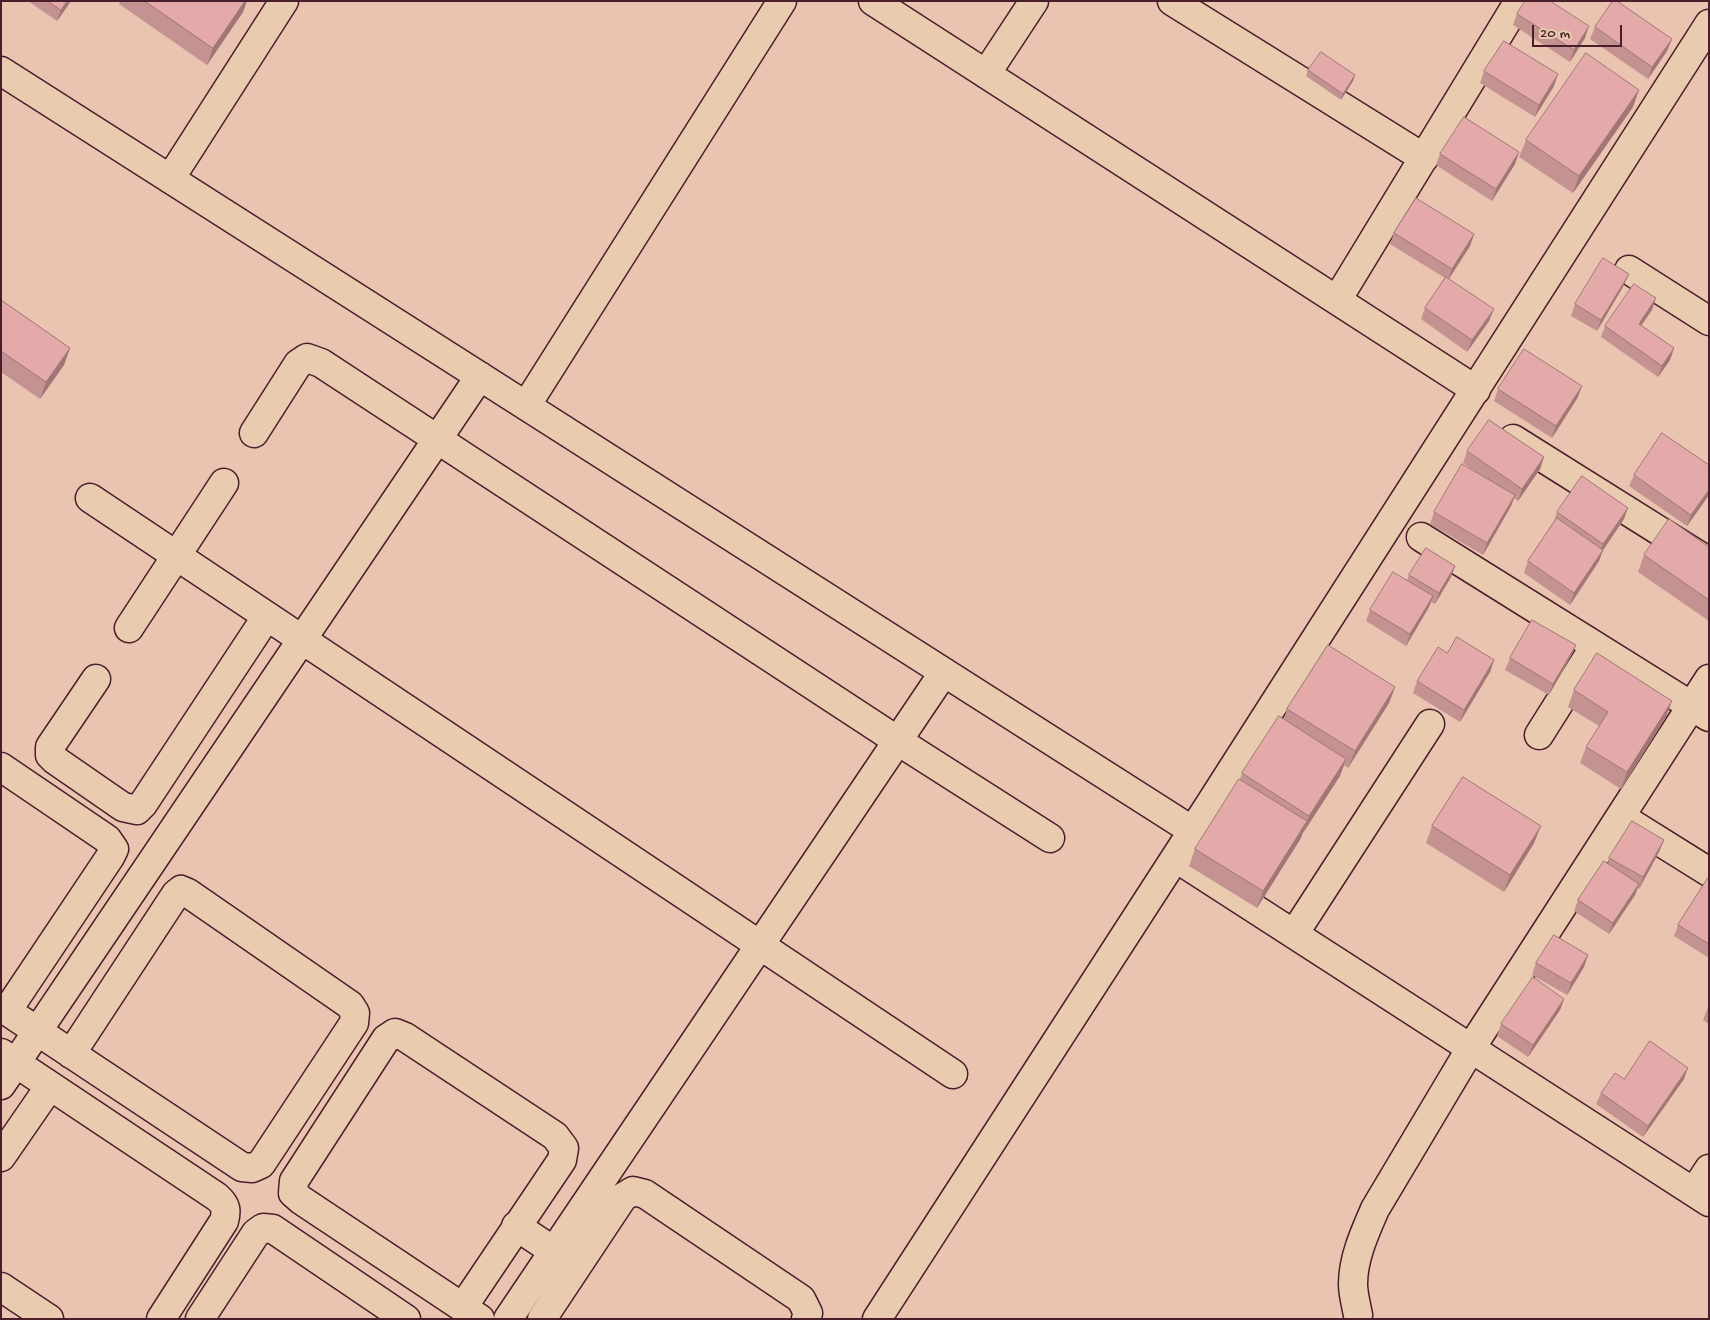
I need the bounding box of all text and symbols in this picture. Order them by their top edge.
scale bar [1535,15,1625,47]
text: 20 m [1540,25,1570,43]

